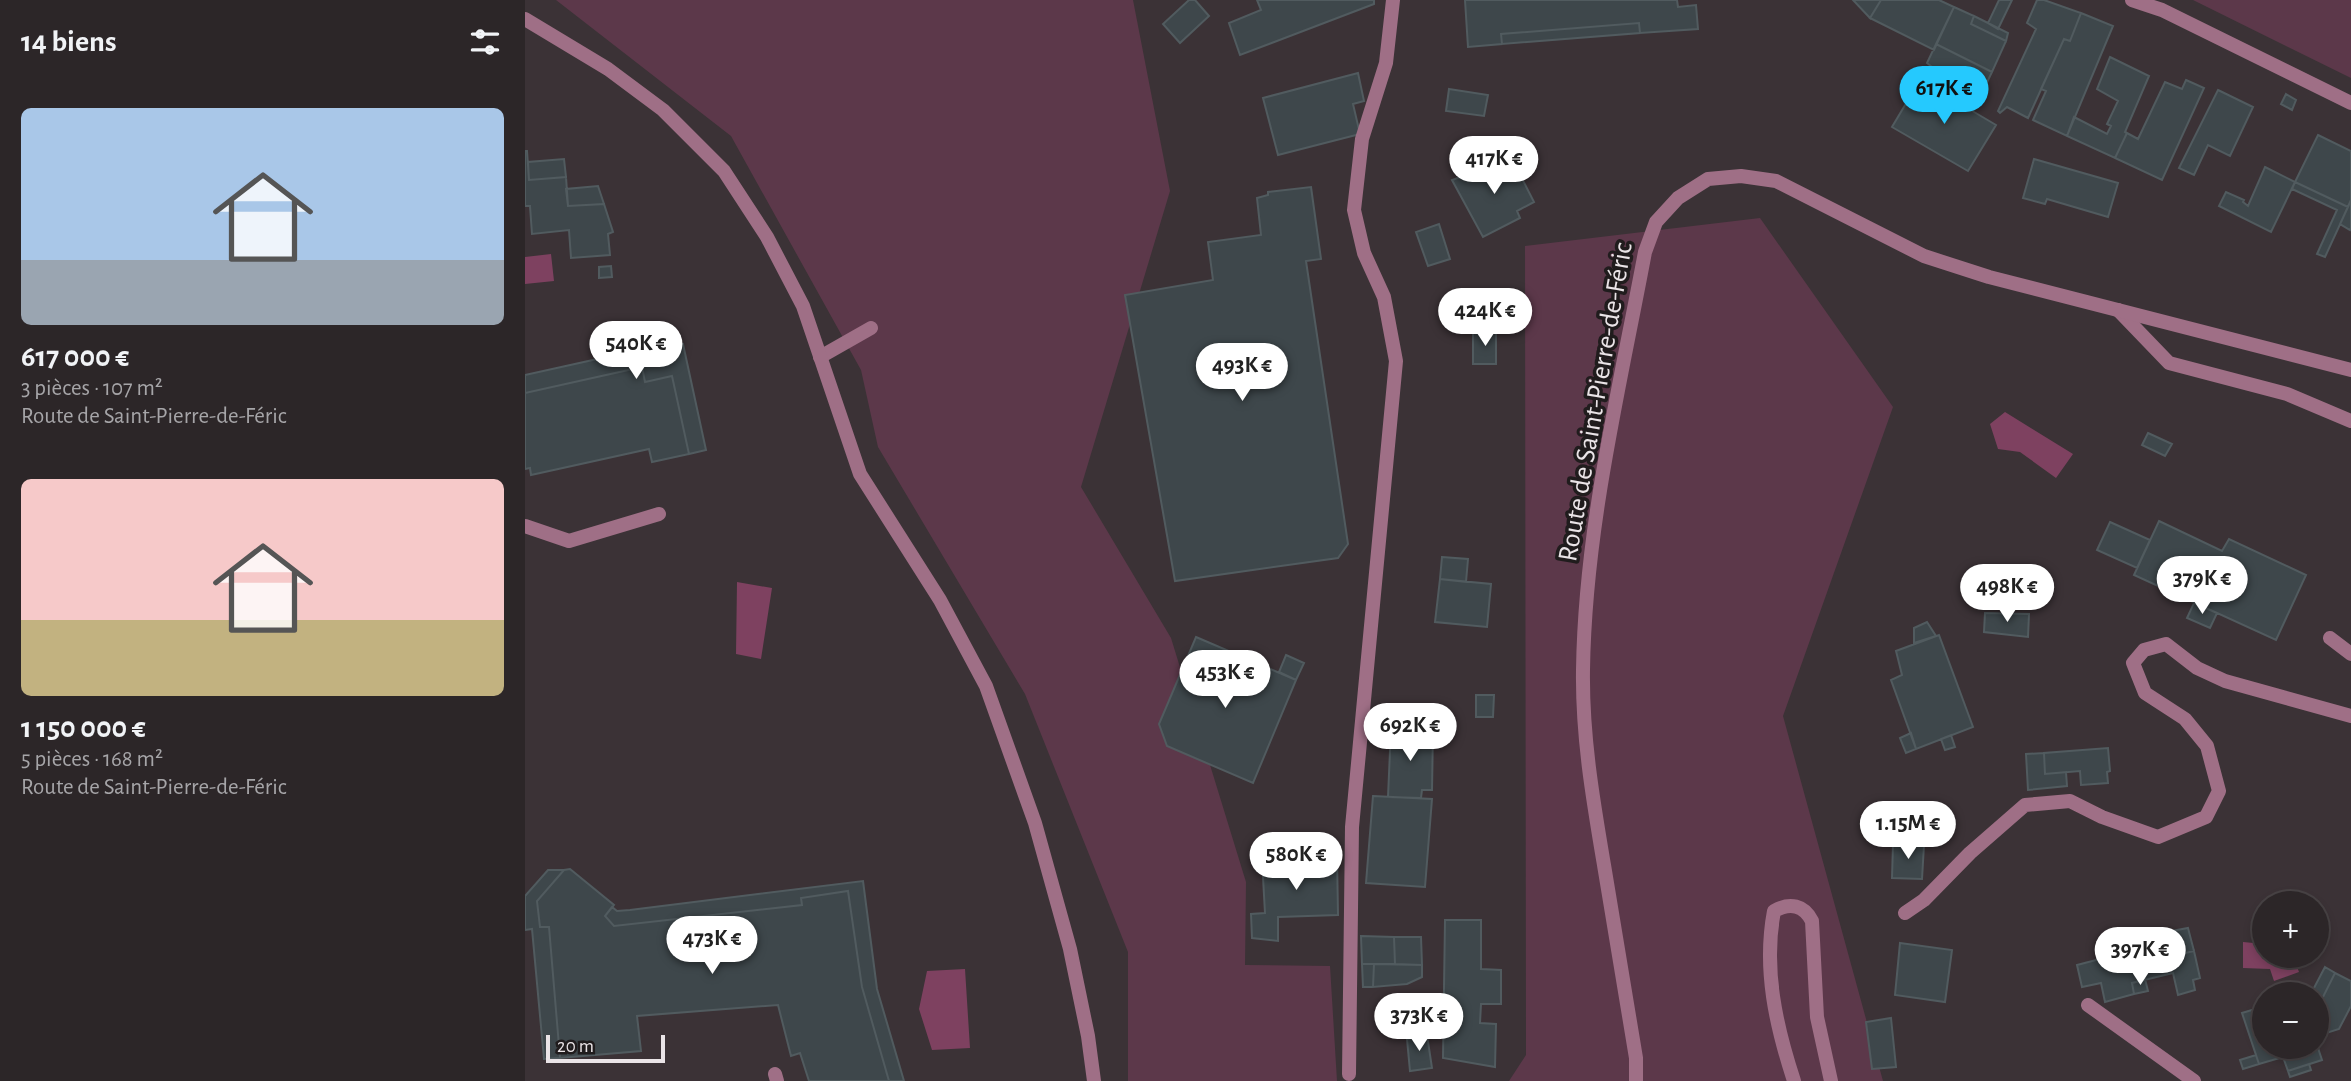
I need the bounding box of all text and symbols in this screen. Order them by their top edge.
icon: filters [466,23,504,61]
text: 14 biens [21,27,117,57]
pin: 617K € [1887,66,2001,126]
text: 617K € [1916,77,1972,100]
pin: 417K € [1437,136,1551,196]
text: 417K € [1465,147,1523,170]
icon: home [200,154,326,280]
street label: Route de Saint-Pierre-de-Féric [1554,240,1638,564]
pin: 424K € [1428,288,1542,348]
text: 424K € [1454,299,1516,322]
pin: 540K € [579,322,693,381]
text: 540K € [605,332,667,355]
text: 617 000 € [21,342,129,372]
pin: 493K € [1185,344,1299,403]
text: 493K € [1212,354,1272,377]
text: 3 pièces · 107 m² [21,377,163,400]
text: Route de Saint-Pierre-de-Féric [21,405,287,428]
icon: home [200,525,326,651]
pin: 379K € [2145,556,2259,616]
pin: 498K € [1950,564,2064,624]
text: 379K € [2173,567,2231,590]
text: 498K € [1976,575,2038,598]
pin: 453K € [1168,650,1282,710]
text: 453K € [1195,661,1255,684]
pin: 692K € [1353,704,1467,763]
text: 1 150 000 € [21,713,146,743]
text: 692K € [1380,714,1440,737]
text: 5 pièces · 168 m² [21,748,163,771]
text: Route de Saint-Pierre-de-Féric [21,776,287,799]
pin: 1.15M € [1843,802,1973,861]
text: 1.15M € [1876,812,1940,835]
pin: 580K € [1239,832,1353,892]
text: 580K € [1266,843,1326,866]
map controls [2252,891,2329,1059]
button: + [2252,891,2329,968]
pin: 473K € [655,916,769,976]
text: 473K € [682,927,742,950]
pin: 397K € [2083,928,2197,987]
text: 397K € [2111,938,2169,961]
button: − [2252,982,2329,1059]
pin: 373K € [1362,993,1476,1053]
text: 373K € [1390,1004,1448,1027]
scale bar [546,1032,665,1064]
text: 20 m [557,1037,594,1056]

